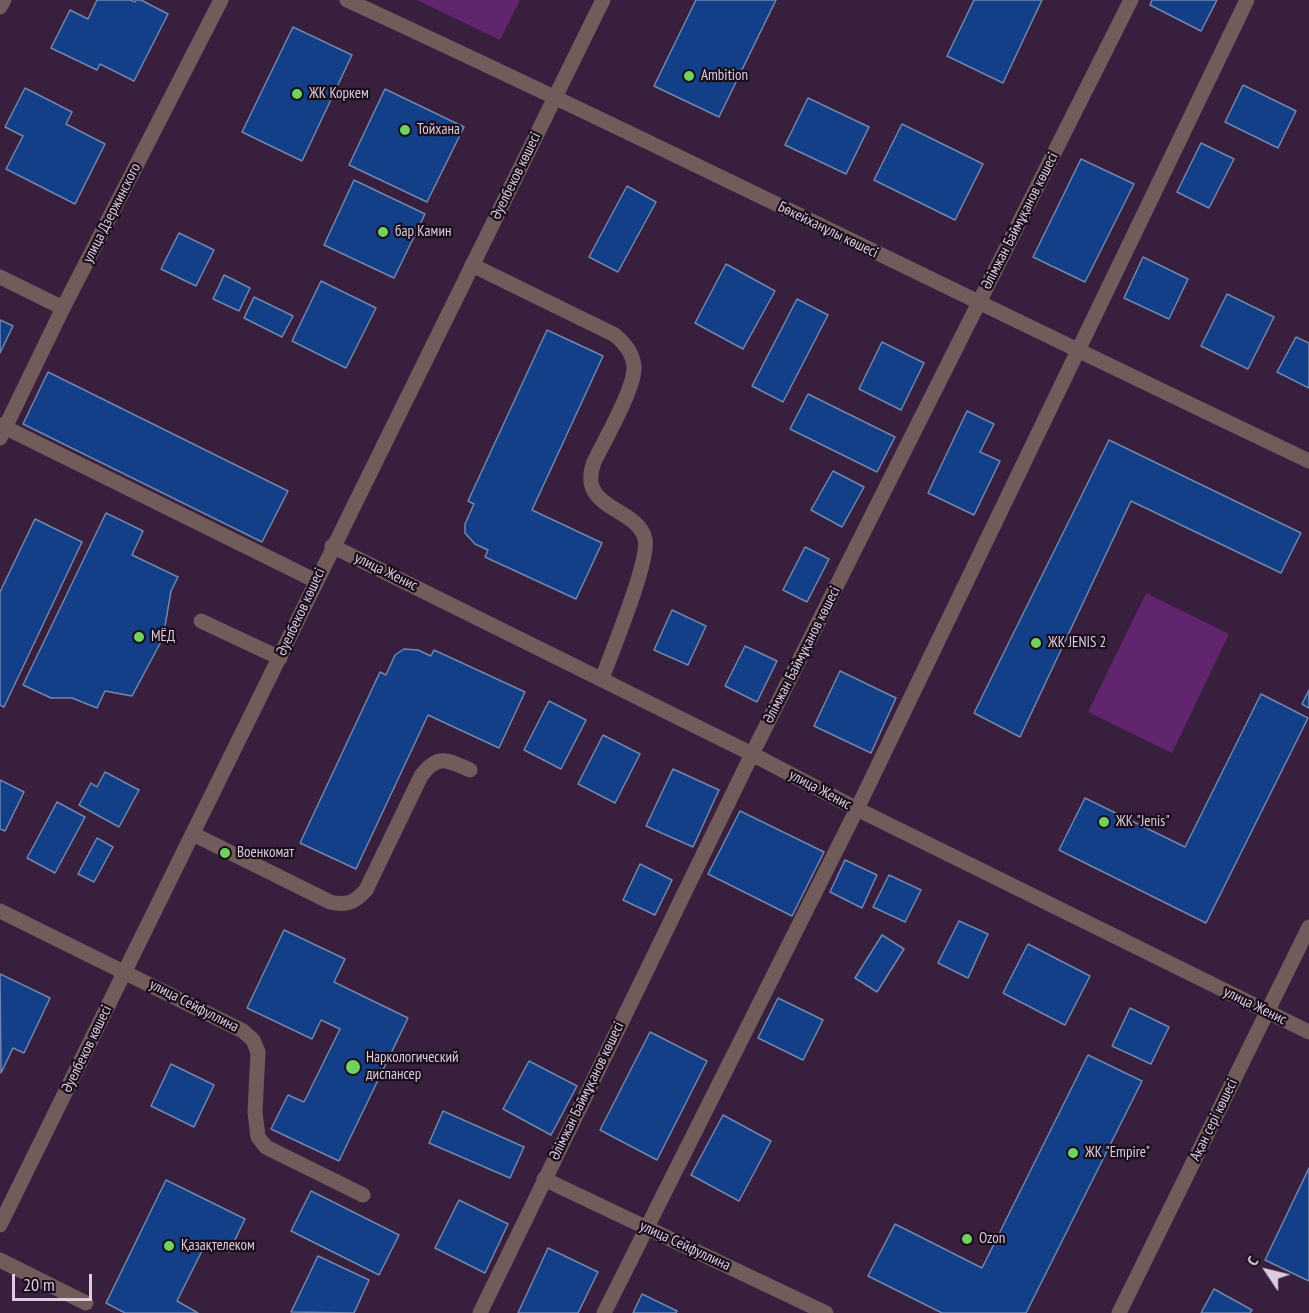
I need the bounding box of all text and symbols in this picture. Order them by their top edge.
place label: Ambition [701,67,748,85]
marker: Ambition [682,69,696,83]
place label: ЖК Коркем [309,85,369,103]
marker: ЖК Коркем [290,87,304,101]
place label: Тойхана [417,121,460,139]
marker: Тойхана [398,123,412,137]
street label: Әуелбеков көшесі [487,129,545,223]
street label: Әлімжан Баймұқанов көшесі [978,149,1062,293]
street label: улица Дзержинского [79,160,145,266]
street label: Бөкейханұлы көшесі [775,198,881,262]
place label: бар Камин [395,223,452,241]
marker: бар Камин [376,225,390,239]
street label: улица Женис [352,549,420,595]
street label: Әуелбеков көшесі [273,565,329,659]
street label: Әлімжан Баймұқанов көшесі [760,583,844,727]
place label: МЁД [151,628,175,646]
marker: МЁД [132,630,146,644]
place label: ЖК JENIS 2 [1048,634,1106,652]
marker: ЖК JENIS 2 [1029,636,1043,650]
street label: улица Женис [786,766,854,814]
place label: ЖК "Jenis" [1116,813,1170,831]
marker: ЖК "Jenis" [1097,815,1111,829]
place label: Военкомат [237,844,294,862]
marker: Военкомат [218,846,232,860]
street label: улица Сейфуллина [146,976,242,1036]
street label: улица Женис [1221,983,1289,1029]
street label: Әуелбеков көшесі [58,1002,116,1096]
street label: Әлімжан Баймұқанов көшесі [546,1019,628,1163]
place label: Наркологический диспансер [366,1049,459,1084]
marker: Наркологический диспансер [344,1058,362,1076]
street label: Ақан сері көшесі [1186,1076,1242,1164]
place label: ЖК "Empire" [1085,1144,1150,1162]
marker: ЖК "Empire" [1066,1146,1080,1160]
street label: улица Сейфуллина [637,1217,733,1275]
place label: Ozon [979,1230,1005,1248]
marker: Ozon [960,1232,974,1246]
place label: Қазақтелеком [181,1237,255,1255]
marker: Қазақтелеком [162,1239,176,1253]
north arrow [1237,1241,1297,1301]
text: С [1242,1252,1263,1269]
scale bar [15,1262,94,1300]
text: 20 m [23,1273,55,1296]

